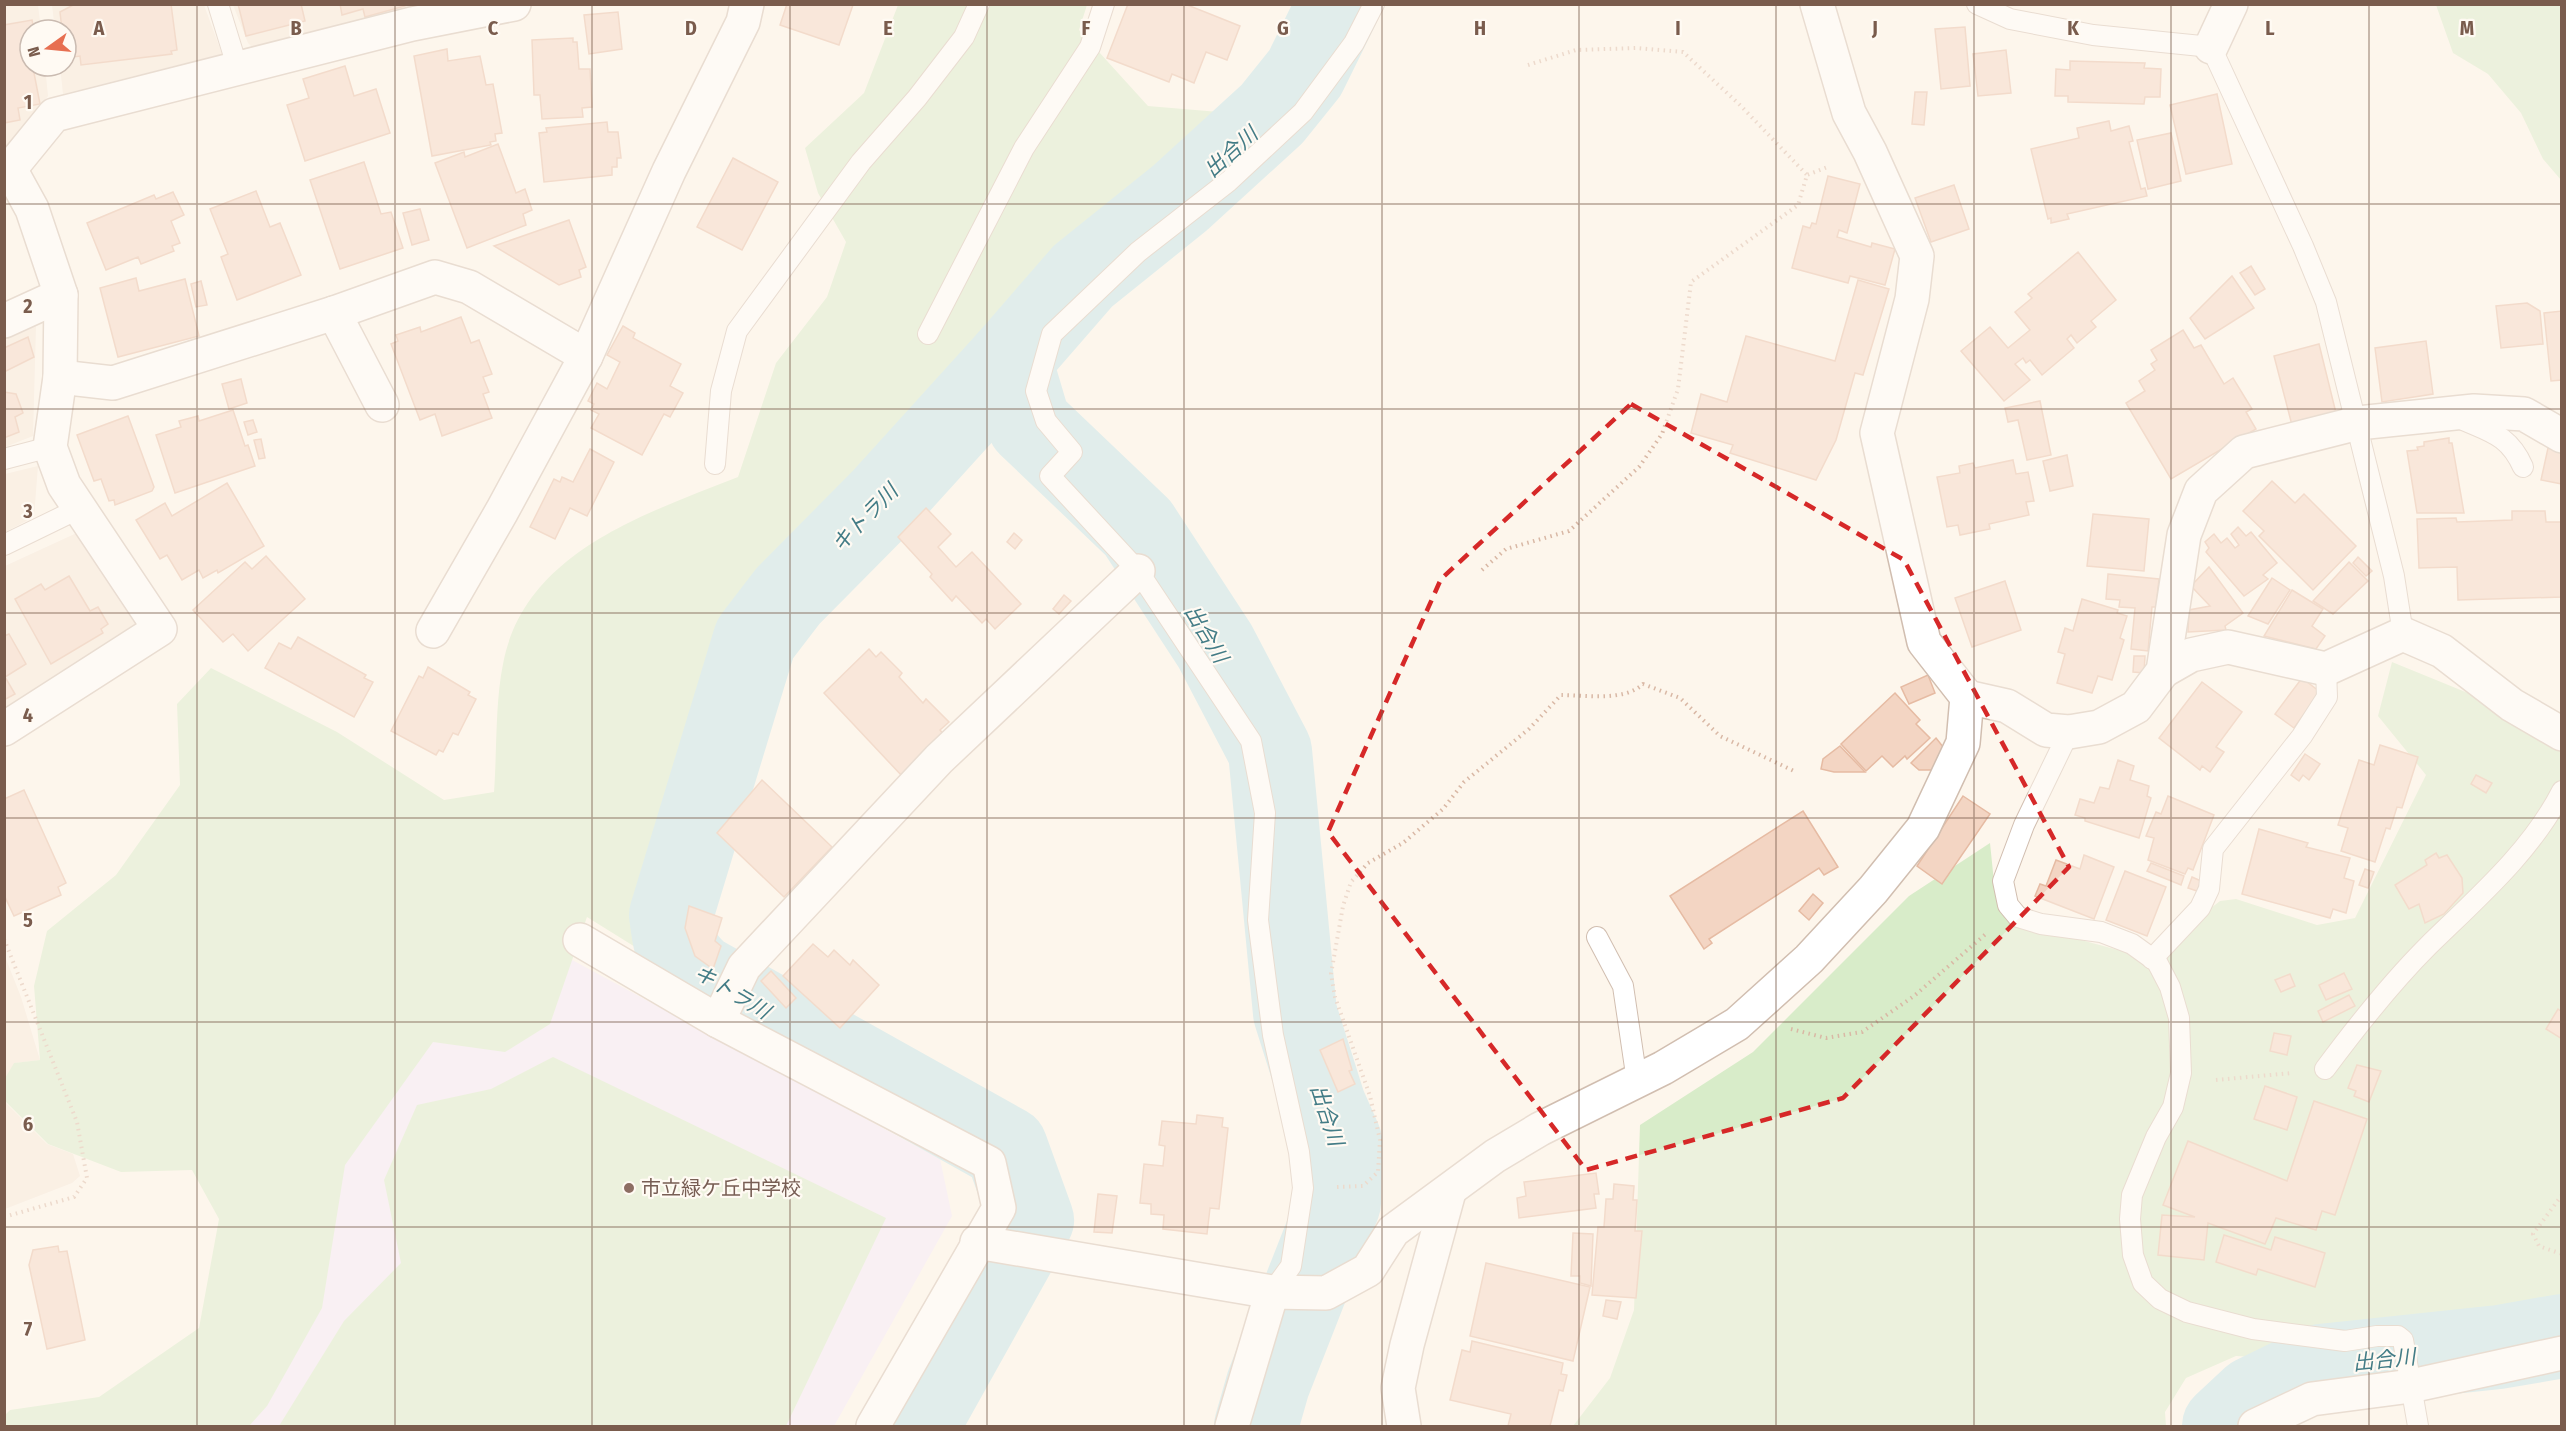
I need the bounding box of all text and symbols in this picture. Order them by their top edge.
text: A [93,16,106,40]
text: B [290,16,302,40]
text: C [488,16,499,40]
text: D [685,16,697,40]
text: E [883,16,893,40]
text: F [1082,16,1091,40]
text: G [1277,16,1289,40]
text: H [1474,16,1486,40]
text: I [1675,16,1681,40]
text: J [1871,16,1878,40]
text: K [2067,16,2079,40]
text: L [2265,16,2275,40]
text: M [2460,16,2474,40]
north arrow [18,18,78,78]
text: N [24,45,44,59]
text: 1 [24,90,32,114]
water label: 出合川 [1199,120,1265,183]
text: 2 [22,294,33,318]
water label: キトラ川 [826,477,905,557]
text: 3 [22,499,33,523]
water label: 出合川 [1179,600,1234,669]
text: 4 [23,703,33,727]
text: 5 [23,908,33,932]
water label: キトラ川 [689,959,776,1026]
water label: 出合川 [1305,1081,1350,1151]
text: 6 [23,1112,33,1136]
place label: 市立緑ケ丘中学校 [641,1176,801,1200]
marker: 市立緑ケ丘中学校 [622,1181,636,1195]
text: 7 [24,1317,33,1341]
water label: 出合川 [2351,1344,2419,1376]

